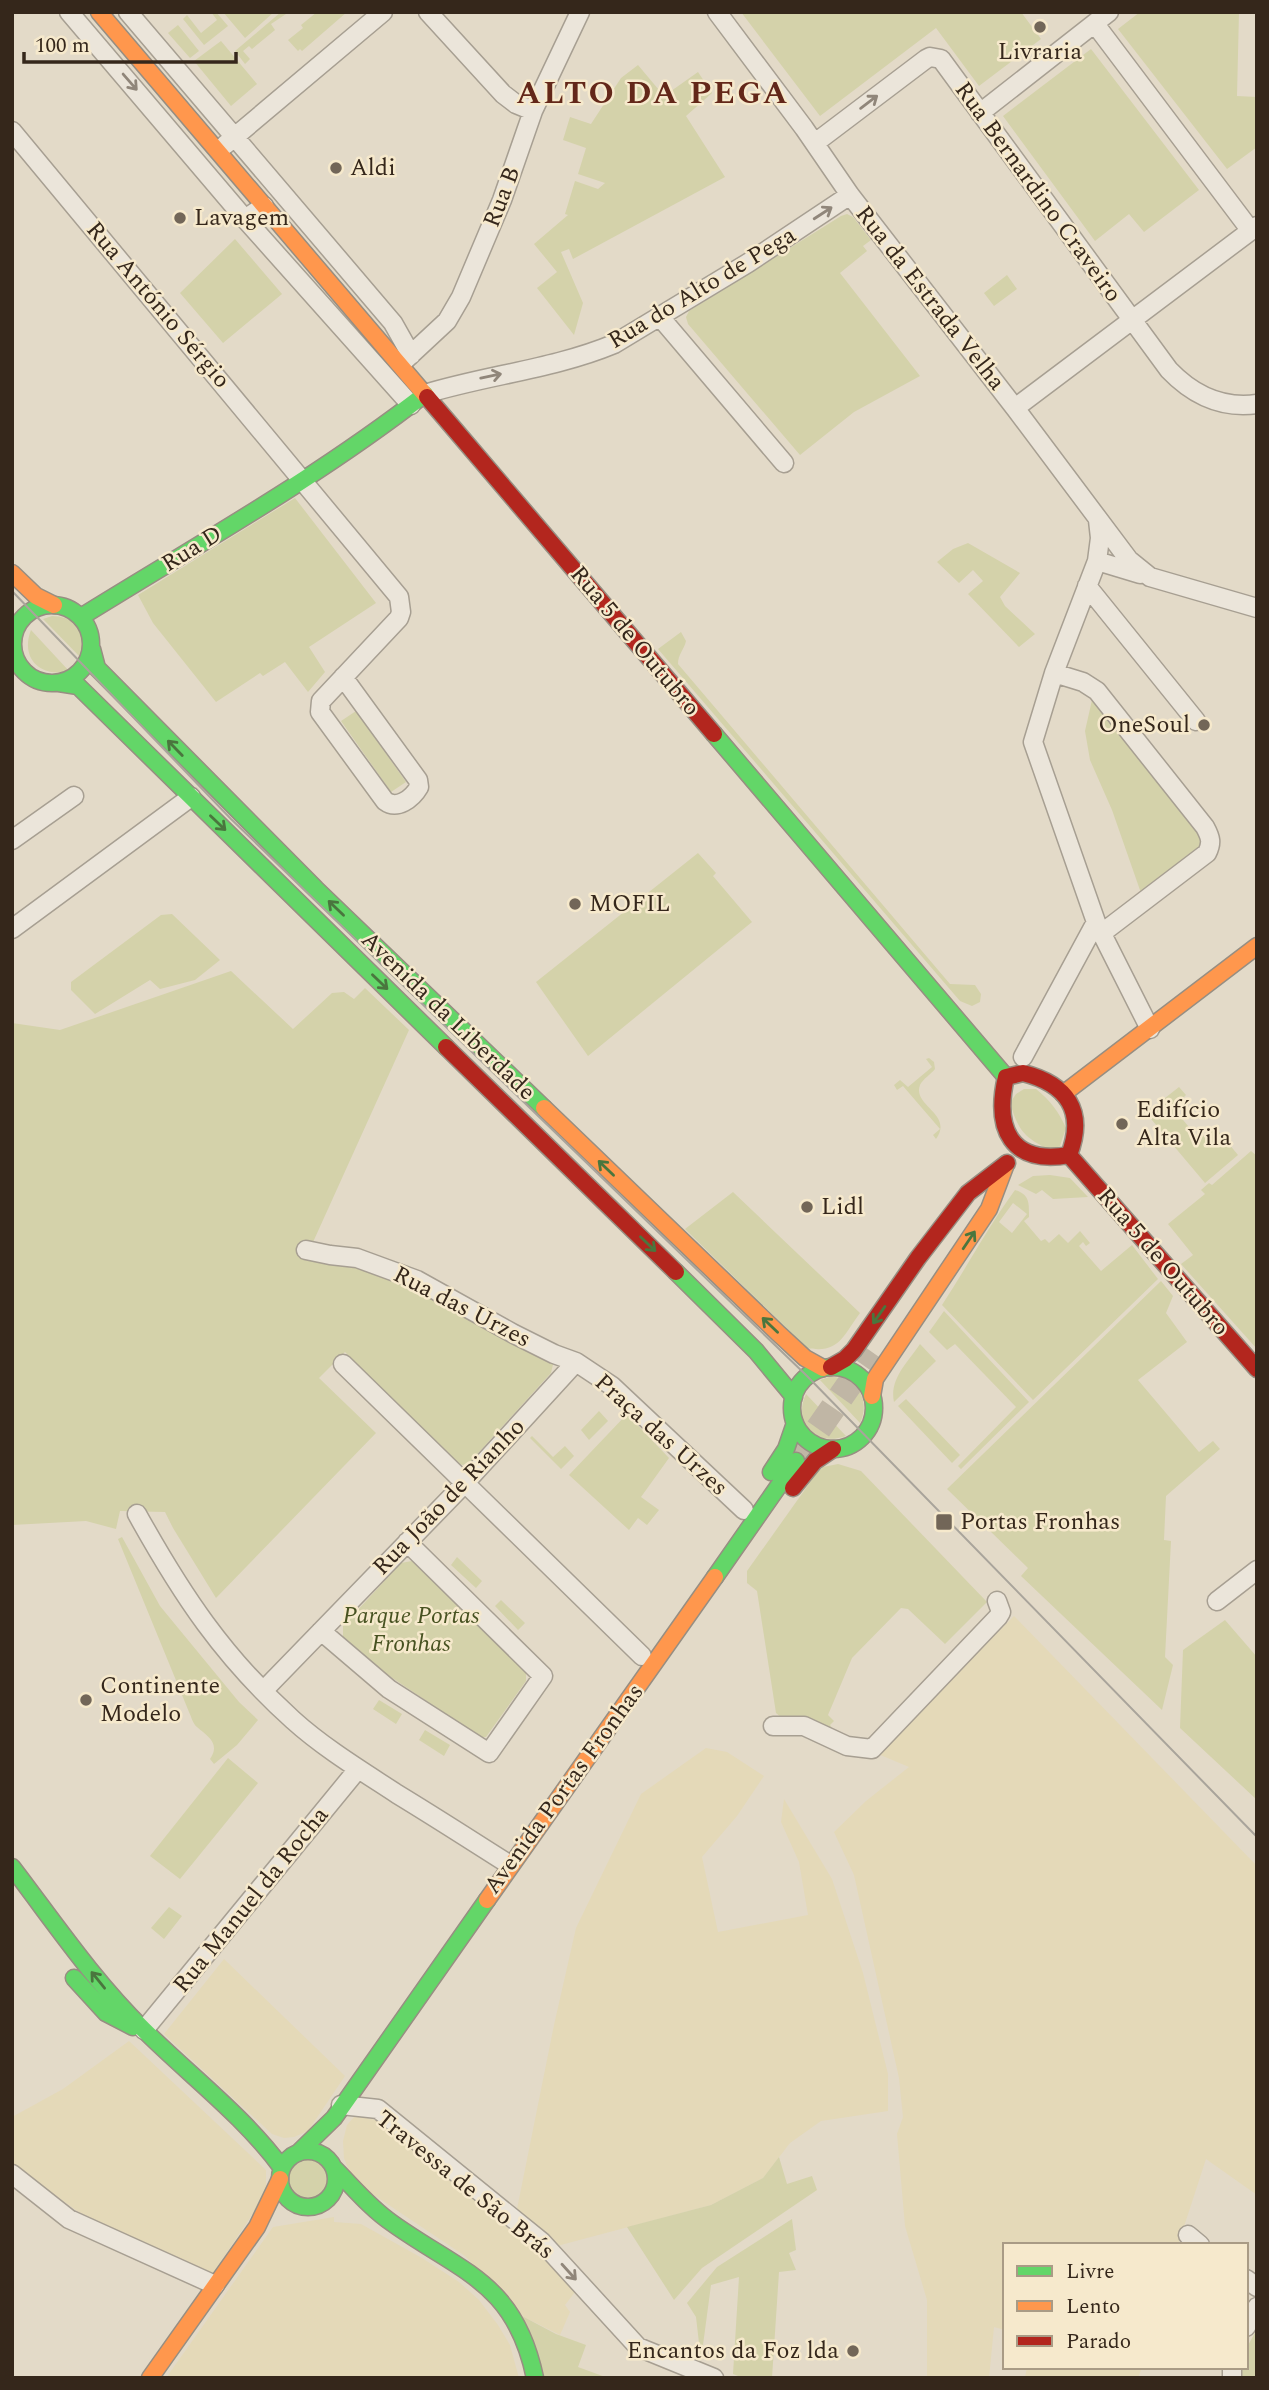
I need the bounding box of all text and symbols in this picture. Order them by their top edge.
marker: Livraria [1032,19,1048,35]
scale bar [24,21,236,65]
text: 100 m [35,30,90,62]
place label: Livraria [998,34,1083,70]
district label: ALTO DA PEGA [516,69,790,118]
one-way arrow [122,73,138,91]
street label: Rua Bernardino Craveiro [945,74,1131,310]
one-way arrow [859,94,878,109]
place label: Aldi [350,150,396,186]
marker: Aldi [328,160,344,176]
street label: Rua B [474,161,530,233]
street label: Rua da Estrada Velha [846,198,1014,398]
place label: Lavagem [194,200,289,236]
one-way arrow [813,206,833,220]
marker: Lavagem [172,210,188,226]
street label: Rua António Sérgio [77,213,239,397]
street label: Rua do Alto de Pega [601,217,803,358]
one-way arrow [479,369,502,382]
street label: Rua D [155,516,229,582]
street label: Rua 5 de Outubro [561,558,709,724]
place label: OneSoul [1098,707,1190,743]
marker: OneSoul [1196,717,1212,733]
one-way arrow [166,739,183,756]
one-way arrow [209,814,226,831]
place label: MOFIL [589,886,671,922]
marker: MOFIL [567,896,583,912]
one-way arrow [328,900,345,917]
street label: Avenida da Liberdade [352,923,544,1109]
one-way arrow [372,974,389,991]
place label: Edifício Alta Vila [1136,1092,1231,1156]
marker: Edifício Alta Vila [1114,1116,1130,1132]
one-way arrow [598,1159,615,1176]
street label: Rua 5 de Outubro [1088,1180,1238,1344]
place label: Lidl [821,1189,864,1225]
marker: Lidl [799,1199,815,1215]
one-way arrow [962,1231,976,1250]
one-way arrow [639,1236,656,1253]
street label: Rua das Urzes [387,1257,537,1357]
one-way arrow [872,1305,886,1324]
one-way arrow [762,1317,779,1334]
street label: Praça das Urzes [586,1365,736,1505]
street label: Rua João de Rianho [364,1410,534,1584]
place label: Portas Fronhas [960,1504,1120,1540]
marker: Portas Fronhas [934,1512,954,1532]
park label: Parque Portas Fronhas [343,1598,480,1662]
place label: Continente Modelo [100,1668,220,1732]
street label: Avenida Portas Fronhas [475,1676,653,1902]
marker: Continente Modelo [78,1692,94,1708]
street label: Rua Manuel da Rocha [164,1799,338,2001]
one-way arrow [90,1971,105,1989]
street label: Travessa de São Brás [368,2101,562,2269]
legend [1003,2243,1248,2369]
text: Livre [1066,2256,1114,2288]
one-way arrow [561,2263,577,2281]
text: Lento [1066,2291,1120,2323]
text: Parado [1066,2326,1131,2358]
place label: Encantos da Foz lda [627,2333,839,2369]
marker: Encantos da Foz lda [845,2343,861,2359]

